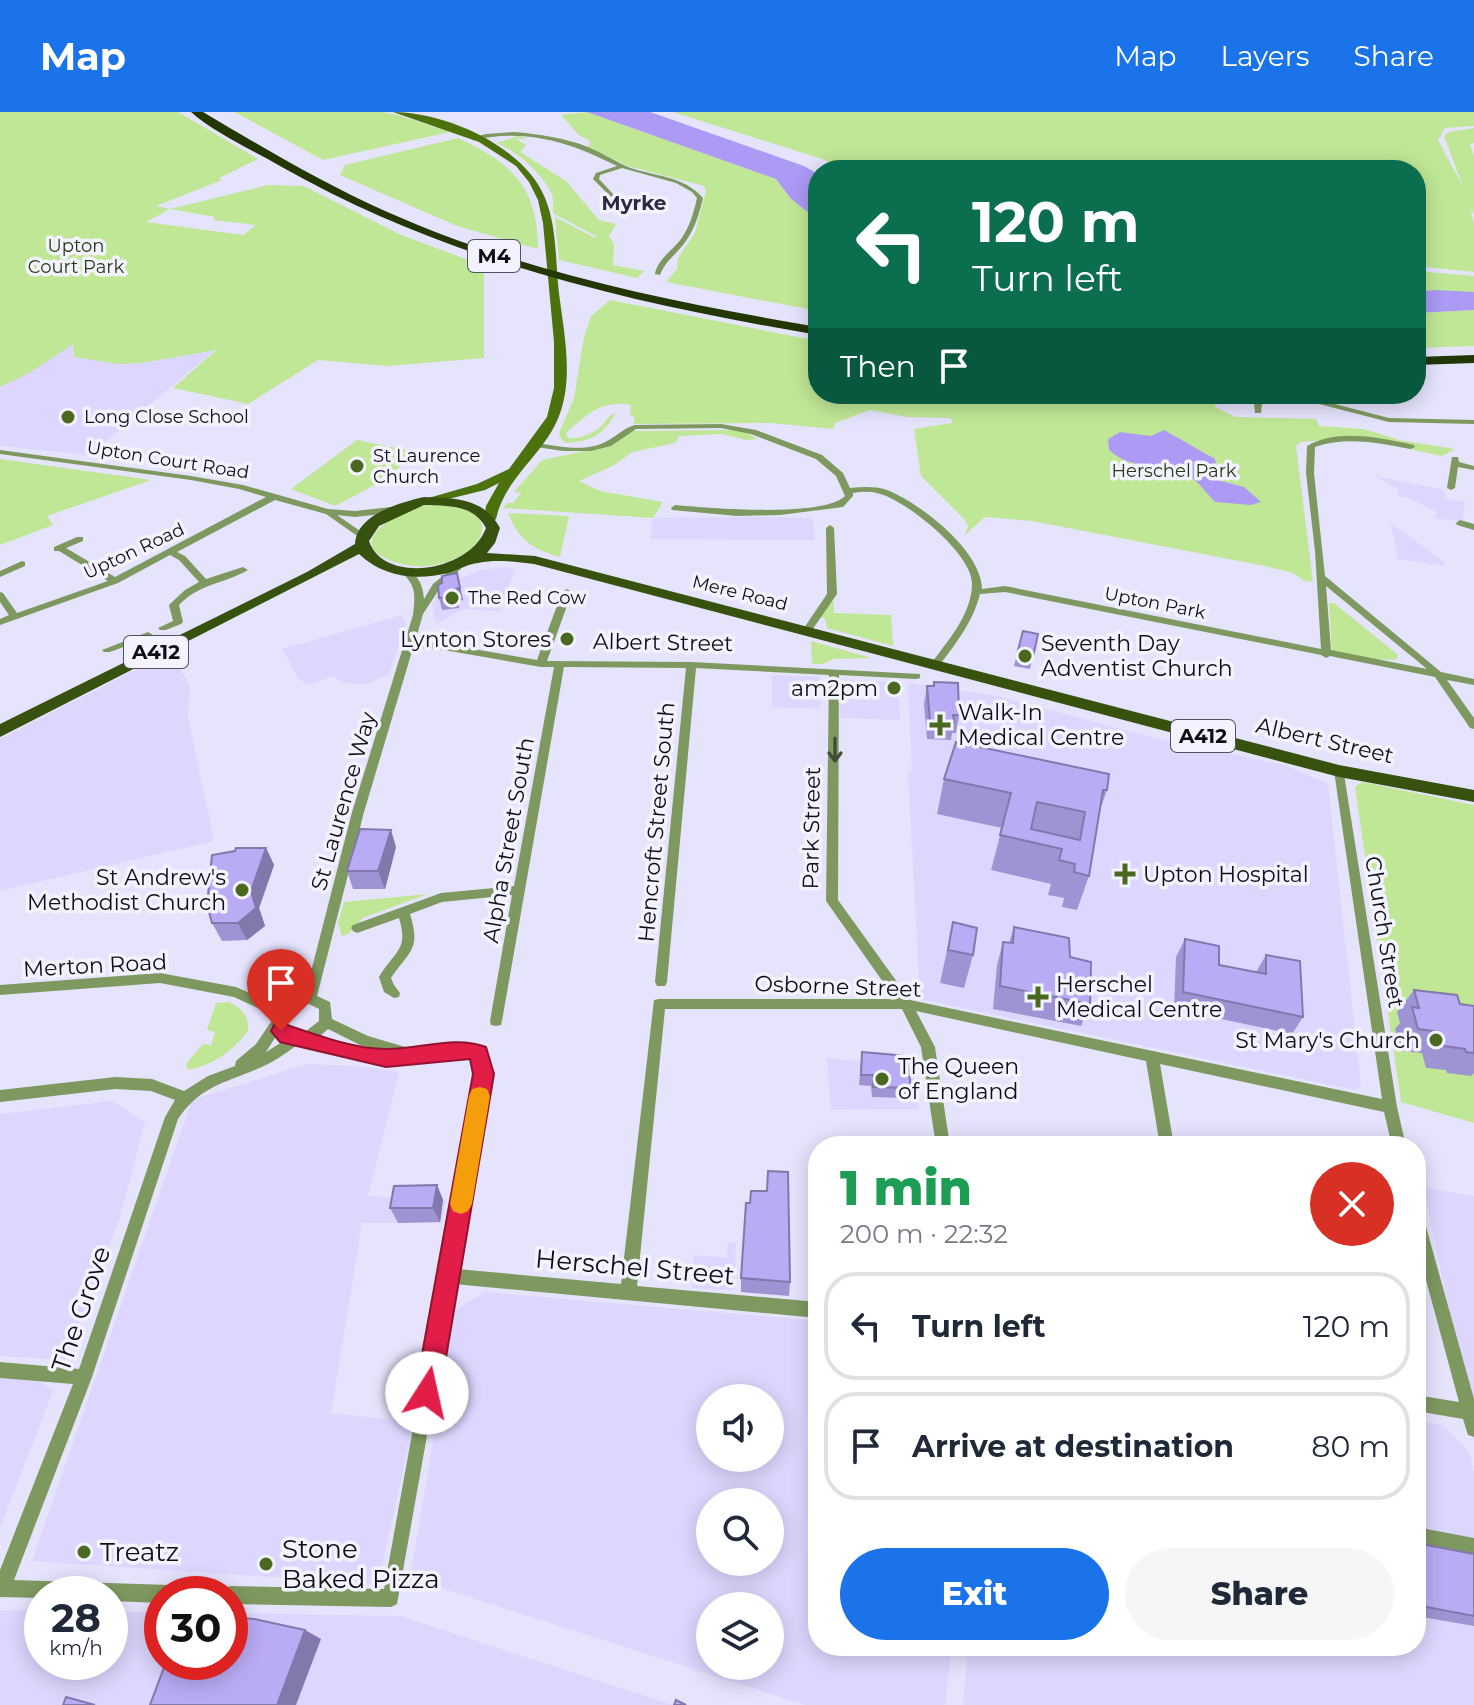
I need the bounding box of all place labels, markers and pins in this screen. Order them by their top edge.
place label: Long Close School [84,406,249,428]
marker: Long Close School [59,408,77,426]
place label: St Laurence Church [373,445,480,488]
marker: St Laurence Church [348,457,366,475]
place label: The Red Cow [468,587,586,609]
marker: The Red Cow [443,589,461,607]
place label: Lynton Stores [400,626,551,653]
marker: Lynton Stores [558,630,576,648]
place label: Seventh Day Adventist Church [1041,630,1233,682]
marker: Seventh Day Adventist Church [1016,647,1034,665]
place label: am2pm [791,675,878,702]
marker: am2pm [885,679,903,697]
place label: Walk-In Medical Centre [958,699,1124,751]
marker: Walk-In Medical Centre [929,714,951,736]
place label: Upton Hospital [1143,861,1309,888]
marker: Upton Hospital [1114,863,1136,885]
place label: St Andrew's Methodist Church [27,864,226,916]
marker: St Andrew's Methodist Church [233,881,251,899]
pin [247,949,315,1031]
place label: Herschel Medical Centre [1056,971,1222,1023]
marker: Herschel Medical Centre [1027,986,1049,1008]
place label: St Mary's Church [1235,1027,1420,1054]
marker: St Mary's Church [1427,1031,1445,1049]
place label: The Queen of England [898,1053,1019,1105]
marker: The Queen of England [873,1070,891,1088]
place label: Stone Baked Pizza [282,1533,440,1595]
place label: Treatz [100,1536,179,1568]
marker: Treatz [75,1543,93,1561]
marker: Stone Baked Pizza [257,1555,275,1573]

